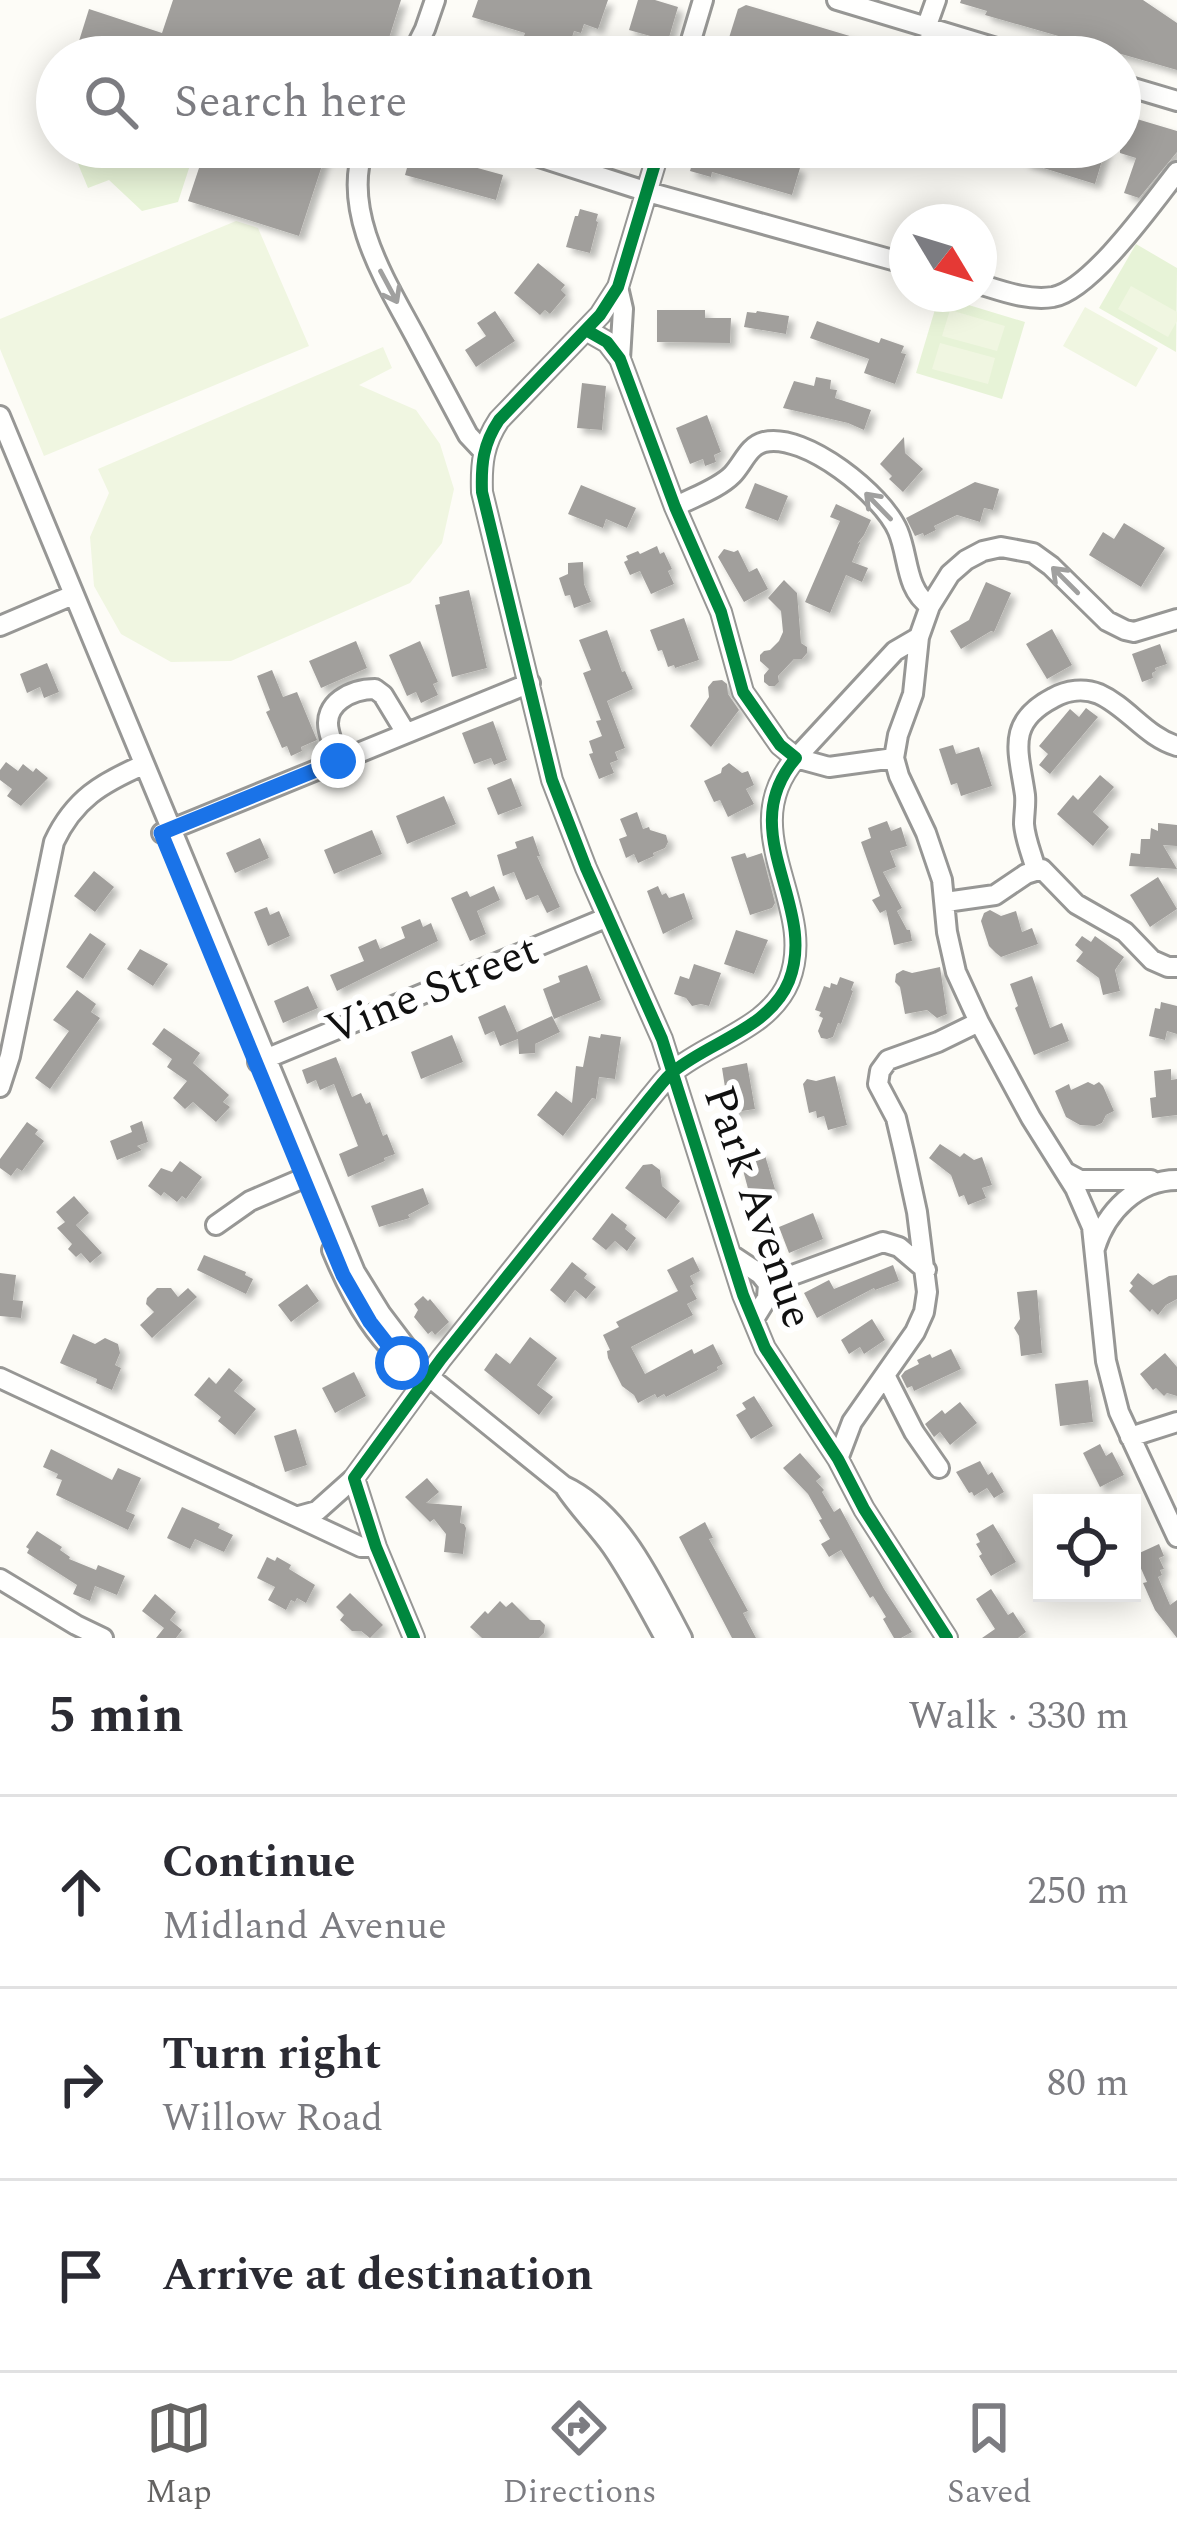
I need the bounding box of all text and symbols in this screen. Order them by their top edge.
search box [36,36,1141,168]
text: Search here [174,68,407,137]
icon: search [78,69,144,135]
north arrow [889,204,997,312]
one-way arrow [378,268,401,303]
one-way arrow [865,491,893,521]
one-way arrow [1050,565,1080,595]
route end [311,734,365,788]
street label: Vine Street [315,916,549,1064]
street label: Park Avenue [684,1076,832,1338]
route start [375,1336,429,1390]
map controls [1033,1494,1141,1602]
button: locate [1033,1494,1141,1602]
text: 5 min [48,1677,184,1755]
text: Walk · 330 m [908,1687,1129,1746]
text: Continue [162,1828,355,1897]
icon: ahead [48,1859,114,1925]
text: 250 m [1027,1862,1129,1921]
text: Midland Avenue [162,1897,447,1956]
text: Turn right [162,2020,381,2089]
icon: right [48,2051,114,2117]
text: 80 m [1047,2054,1129,2113]
text: Willow Road [162,2089,383,2148]
text: Arrive at destination [162,2241,593,2310]
icon: arrive [48,2243,114,2309]
tab: Map [145,2395,212,2517]
tab: Directions [502,2395,656,2517]
tab: Saved [947,2395,1032,2517]

